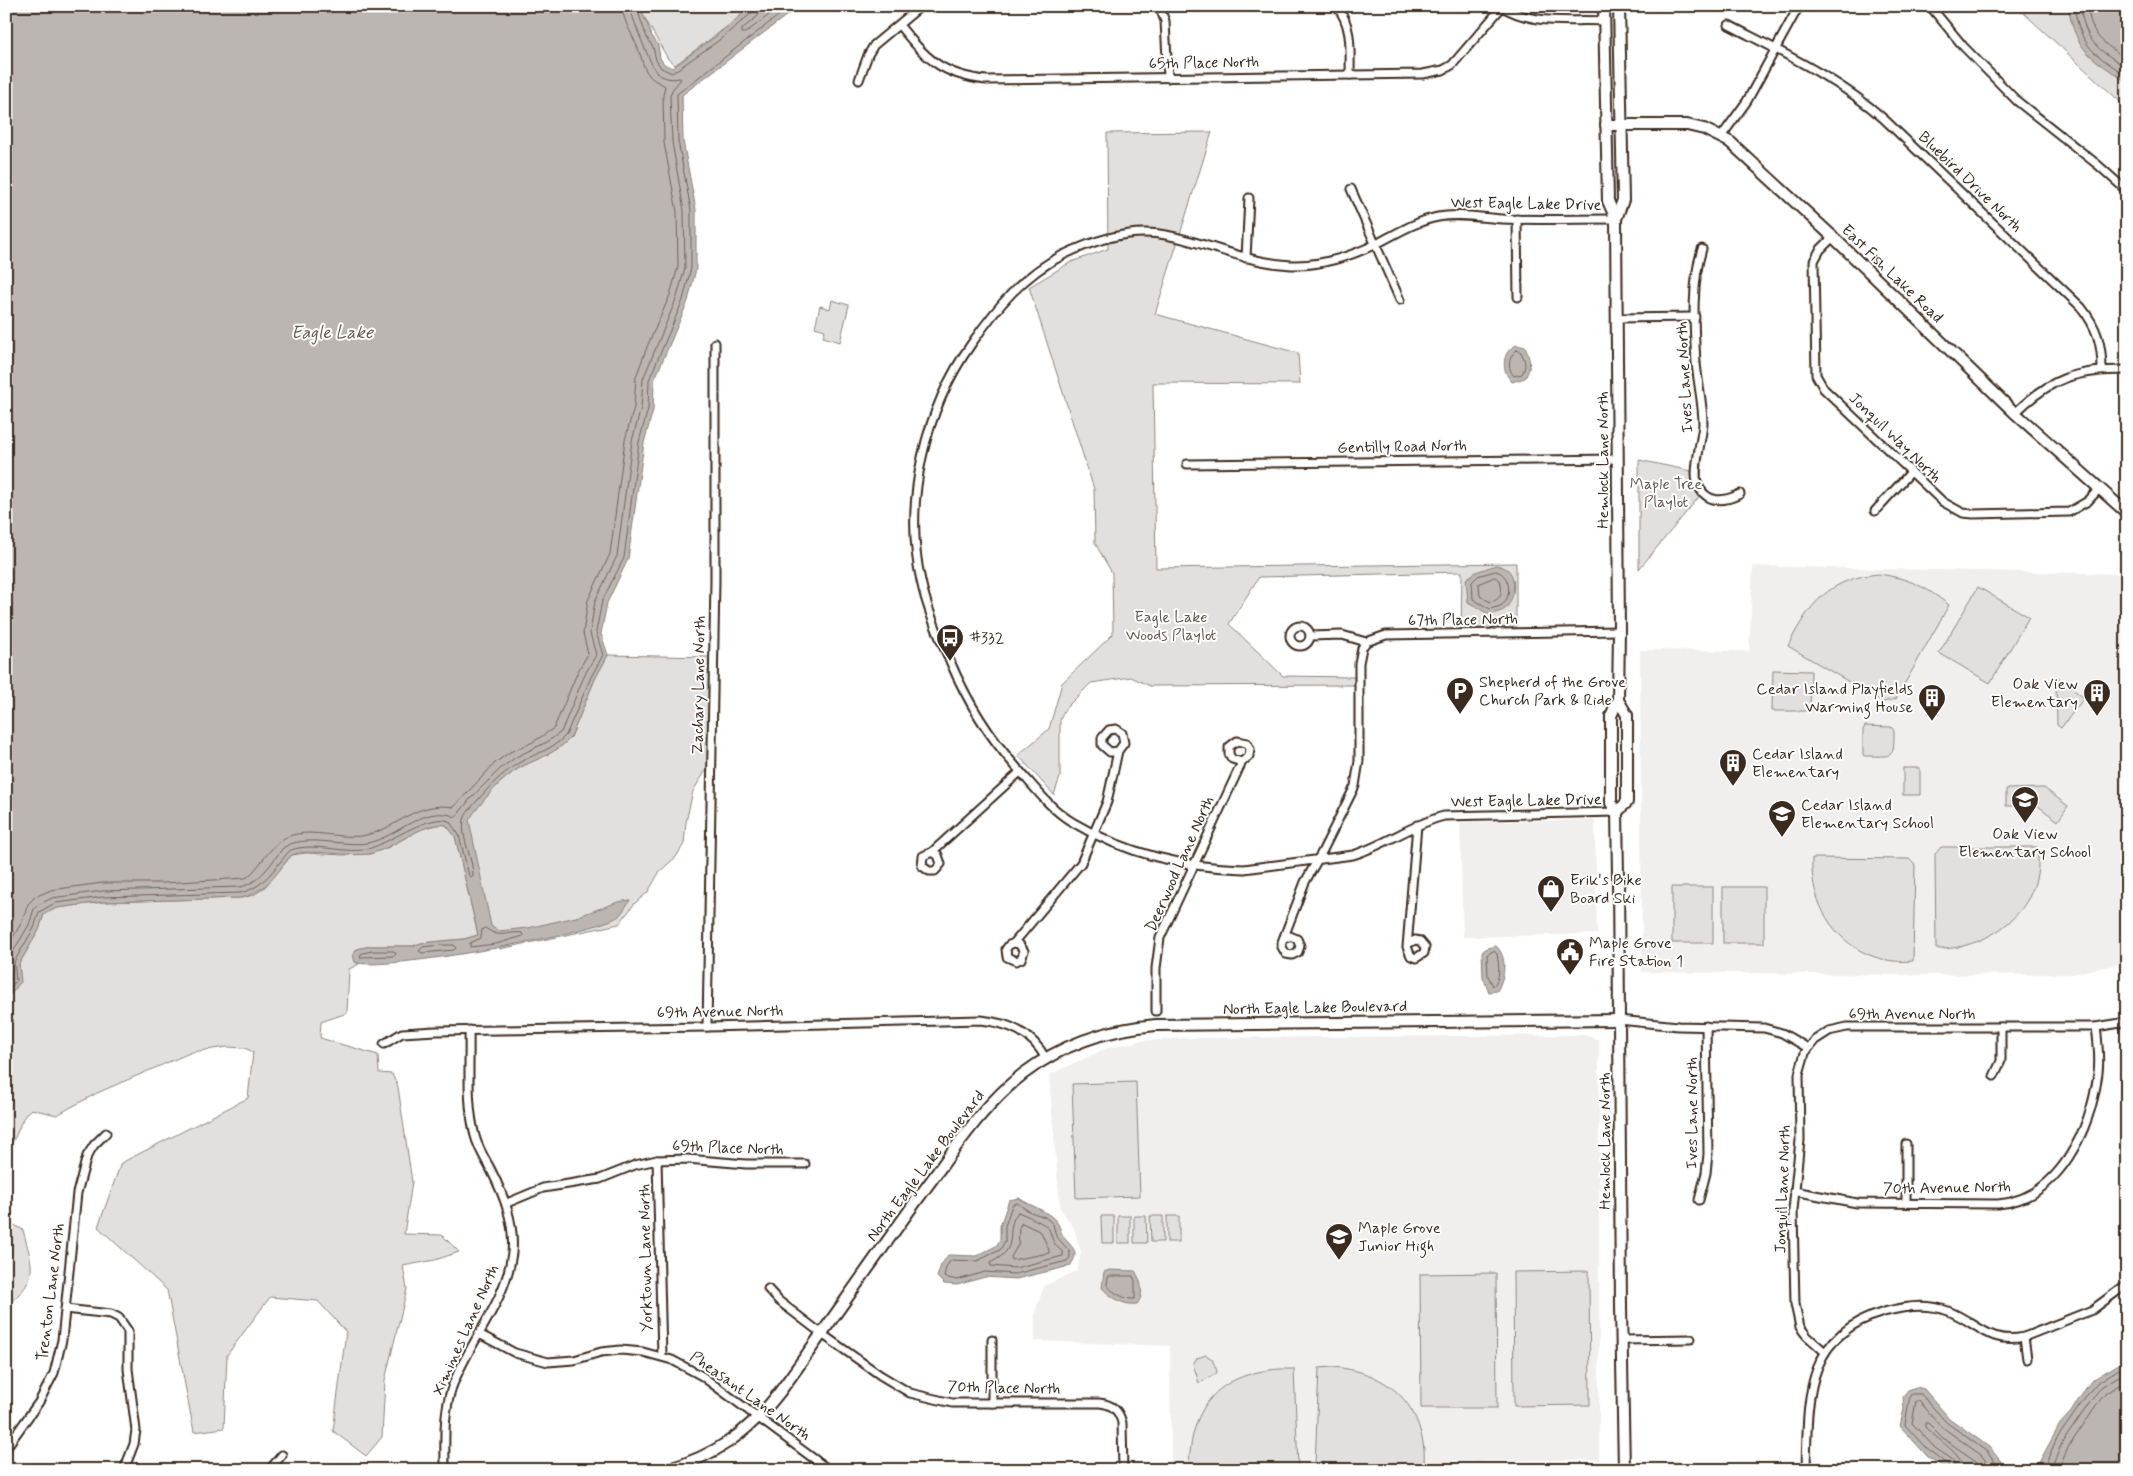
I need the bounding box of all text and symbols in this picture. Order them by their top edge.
street label: 65th Place North [1149,52,1259,74]
street label: Bluebird Drive North [1913,127,2027,237]
street label: West Eagle Lake Drive [1450,192,1602,216]
street label: East Fish Lake Road [1837,220,1947,328]
water label: Eagle Lake [291,321,374,345]
street label: Ives Lane North [1672,321,1698,433]
street label: Jonquil Way North [1844,388,1946,488]
street label: Hemlock Lane North [1593,391,1614,529]
street label: Gentilly Road North [1337,435,1467,459]
park label: Maple Tree Playlot [1630,474,1702,513]
park label: Eagle Lake Woods Playlot [1126,607,1216,646]
street label: 67th Place North [1408,609,1518,631]
street label: Zachary Lane North [687,616,711,754]
bus stop icon: #332 [935,623,965,662]
place label: #332 [969,628,1005,649]
place label: Shepherd of the Grove Church Park & Ride [1479,672,1626,711]
place label: Oak View Elementary [1991,674,2078,713]
parking icon: Shepherd of the Grove Church Park & Ride [1445,676,1475,715]
building icon: Oak View Elementary [2082,678,2112,717]
place label: Cedar Island Playfields Warming House [1756,679,1913,719]
building icon: Cedar Island Playfields Warming House [1917,683,1947,722]
place label: Cedar Island Elementary [1752,744,1843,783]
building icon: Cedar Island Elementary [1718,748,1748,787]
school or university icon: Oak View Elementary School [2010,785,2040,824]
street label: West Eagle Lake Drive [1450,789,1602,813]
street label: Deerwood Lane North [1141,793,1219,935]
place label: Cedar Island Elementary School [1801,795,1934,834]
school or university icon: Cedar Island Elementary School [1767,799,1797,838]
place label: Oak View Elementary School [1959,824,2092,863]
place label: Erik's Bike Board Ski [1570,870,1642,909]
shop icon: Erik's Bike Board Ski [1536,874,1566,913]
place label: Maple Grove Fire Station 1 [1589,933,1683,972]
public building icon: Maple Grove Fire Station 1 [1555,937,1585,976]
street label: North Eagle Lake Boulevard [1223,996,1407,1020]
street label: 69th Avenue North [656,1000,784,1024]
street label: 69th Avenue North [1849,1004,1975,1025]
street label: Ives Lane North [1682,1057,1703,1169]
street label: Hemlock Lane North [1595,1072,1616,1210]
street label: North Eagle Lake Boulevard [862,1086,990,1246]
street label: Jonquil Lane North [1770,1124,1796,1254]
street label: 69th Place North [672,1136,784,1160]
street label: 70th Avenue North [1883,1176,2011,1200]
street label: Yorktown Lane North [634,1184,658,1332]
place label: Maple Grove Junior High [1358,1218,1441,1258]
street label: Trenton Lane North [32,1222,70,1362]
school or university icon: Maple Grove Junior High [1324,1222,1354,1261]
street label: Ximines Lane North [428,1261,504,1399]
street label: Pheasant Lane North [685,1346,815,1446]
street label: 70th Place North [947,1377,1061,1399]

